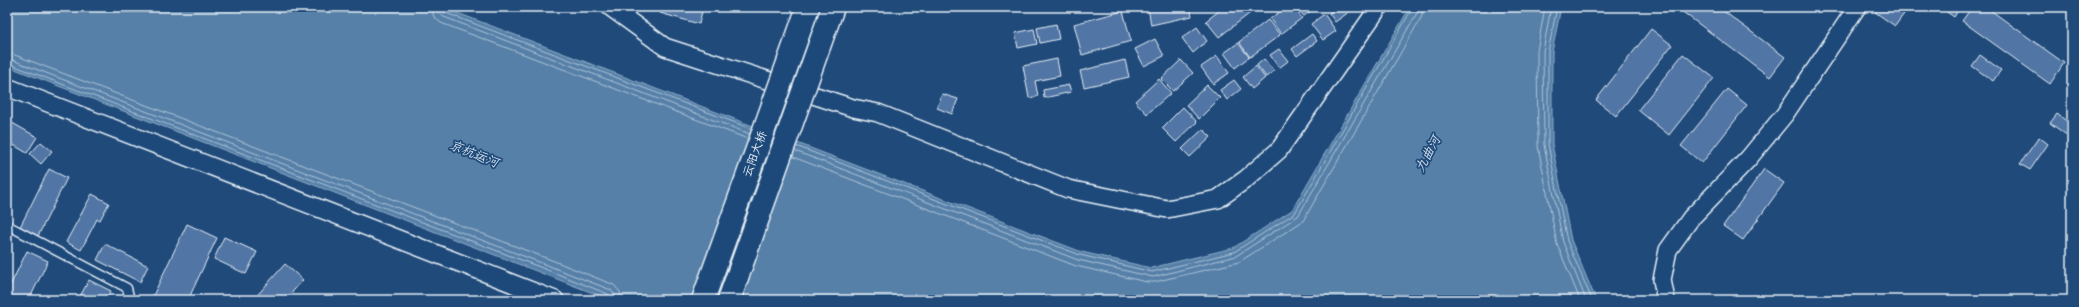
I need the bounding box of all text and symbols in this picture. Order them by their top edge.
street label: 云阳大桥 [739,128,772,179]
water label: 九曲河 [1411,131,1446,175]
water label: 京杭运河 [447,136,503,173]

